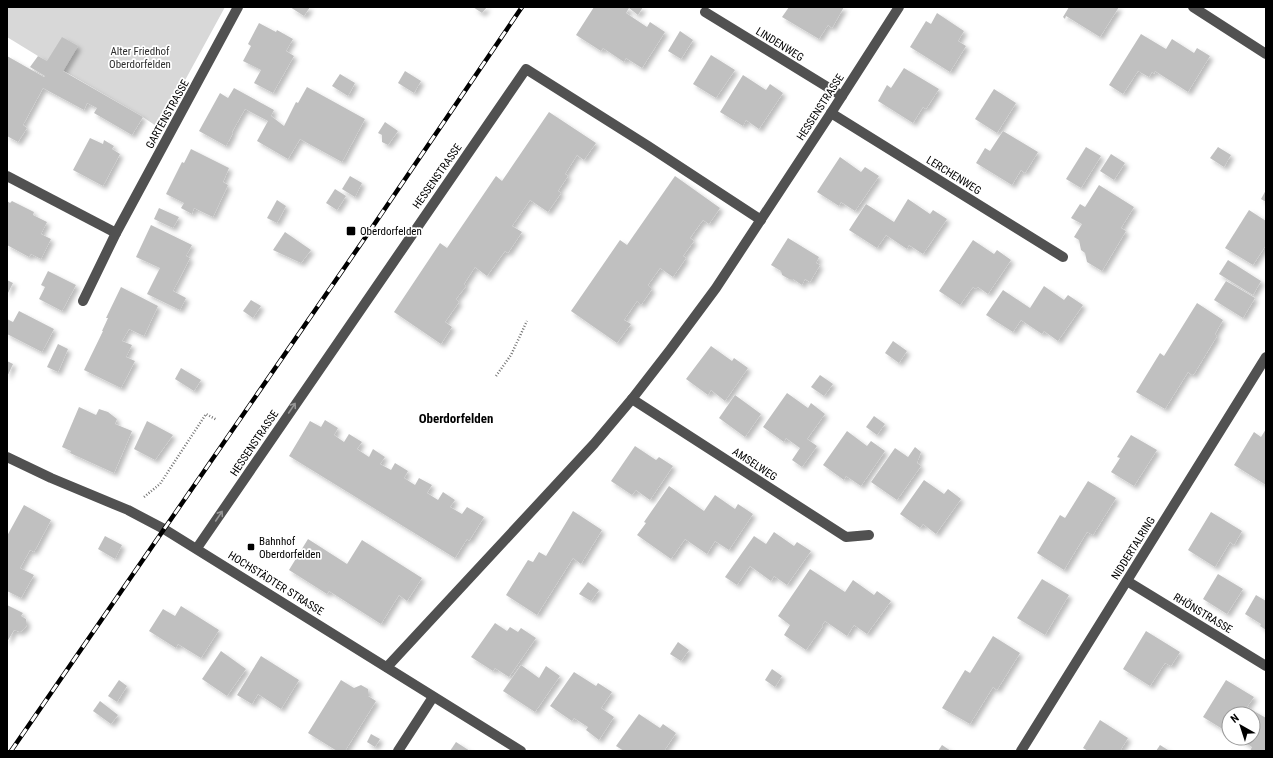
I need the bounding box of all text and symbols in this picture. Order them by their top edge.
street label: LINDENWEG [754,25,806,64]
park label: Alter Friedhof Oberdorfelden [109,45,171,71]
street label: HESSENSTRASSE [794,71,847,143]
street label: GARTENSTRASSE [143,77,192,151]
street label: HESSENSTRASSE [410,141,465,211]
street label: LERCHENWEG [924,153,984,197]
marker: Oberdorfelden [345,225,357,237]
place label: Oberdorfelden [360,225,422,238]
one-way arrow [288,403,296,414]
street label: HESSENSTRASSE [228,408,281,479]
district label: Oberdorfelden [419,411,493,426]
street label: AMSELWEG [730,445,780,484]
one-way arrow [215,511,223,522]
street label: NIDDERTALRING [1109,514,1158,582]
place label: Bahnhof Oberdorfelden [259,535,321,561]
marker: Bahnhof Oberdorfelden [246,542,256,552]
street label: HOCHSTÄDTER STRASSE [226,549,326,618]
street label: RHÖNSTRASSE [1171,591,1235,636]
north arrow [1221,706,1261,746]
text: N [1228,711,1242,726]

